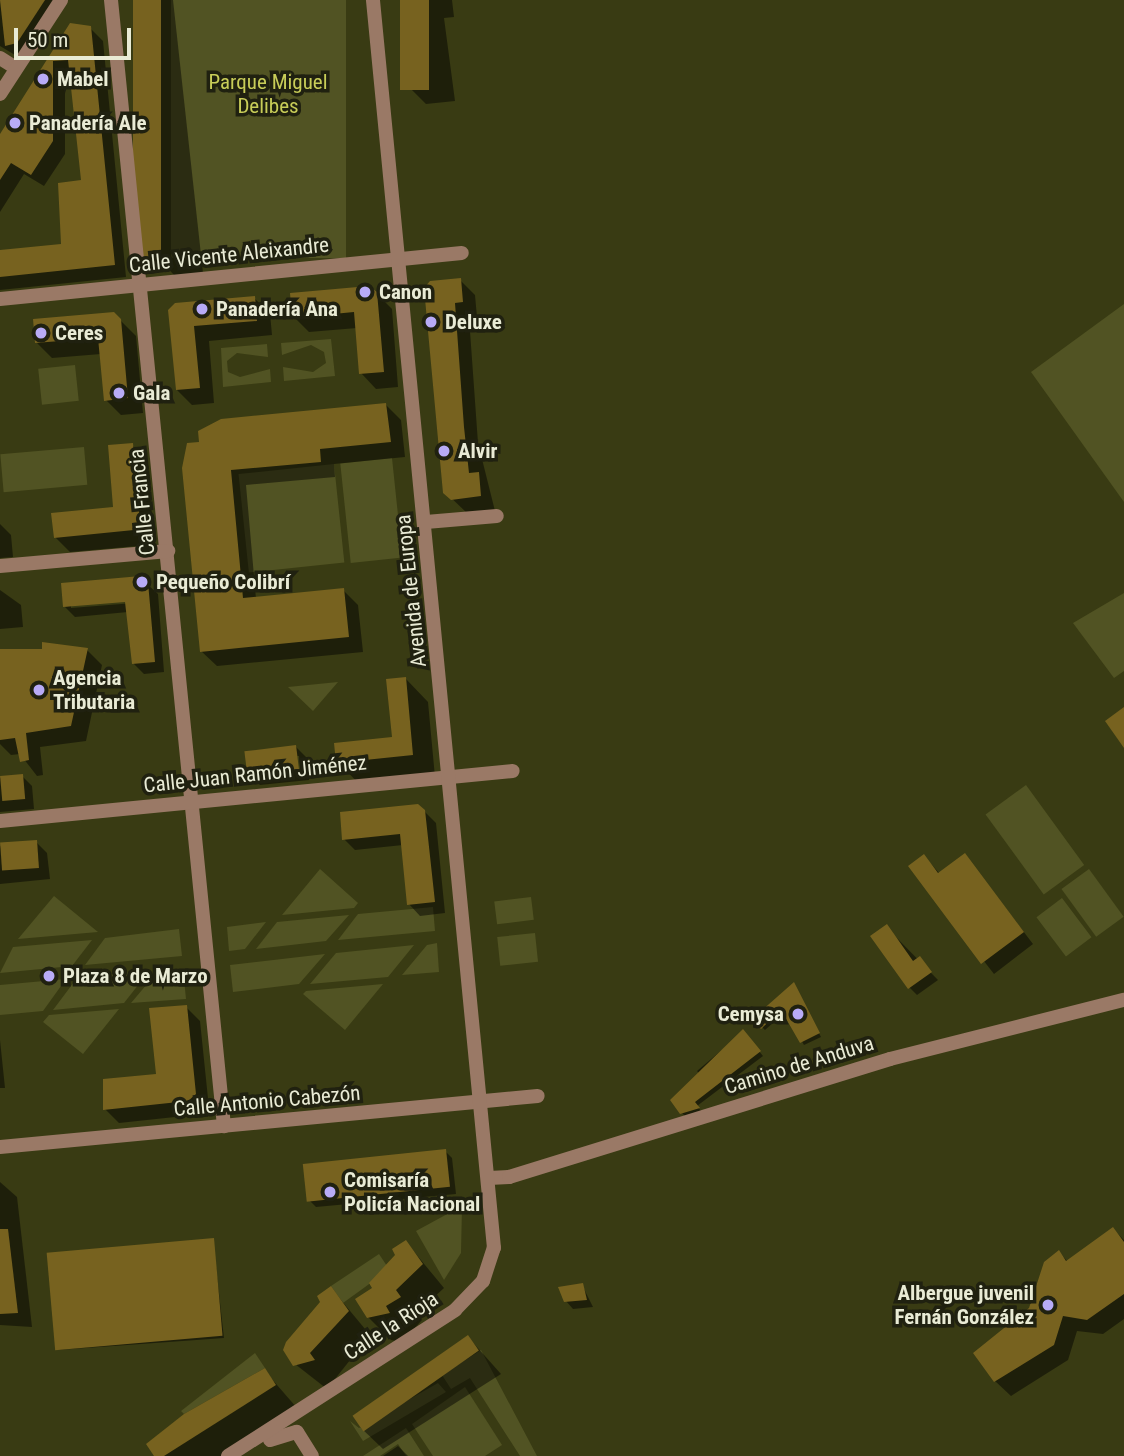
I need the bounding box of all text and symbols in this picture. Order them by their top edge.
scale bar [18,14,135,58]
text: 50 m [27,28,68,52]
place label: Mabel [57,66,109,92]
park label: Parque Miguel Delibes [209,69,327,119]
marker: Mabel [35,71,51,87]
place label: Panadería Ale [29,110,146,136]
marker: Panadería Ale [7,115,23,131]
street label: Calle Vicente Aleixandre [128,232,330,278]
place label: Canon [379,279,432,305]
marker: Canon [357,284,373,300]
place label: Panadería Ana [216,296,338,322]
marker: Panadería Ana [194,301,210,317]
place label: Deluxe [445,309,502,335]
marker: Deluxe [423,314,439,330]
place label: Ceres [55,320,103,346]
marker: Ceres [33,325,49,341]
place label: Gala [133,380,170,406]
marker: Gala [111,385,127,401]
place label: Alvir [458,438,497,464]
marker: Alvir [436,443,452,459]
street label: Calle Francia [124,448,160,556]
street label: Avenida de Europa [390,513,432,669]
place label: Pequeño Colibrí [156,569,290,595]
marker: Pequeño Colibrí [134,574,150,590]
place label: Agencia Tributaria [53,665,135,715]
marker: Agencia Tributaria [31,682,47,698]
street label: Calle Juan Ramón Jiménez [142,750,368,798]
place label: Plaza 8 de Marzo [63,963,208,989]
marker: Plaza 8 de Marzo [41,968,57,984]
place label: Cemysa [718,1001,784,1027]
marker: Cemysa [790,1006,806,1022]
street label: Camino de Anduva [721,1030,877,1100]
street label: Calle Antonio Cabezón [173,1080,361,1122]
place label: Comisaría Policía Nacional [344,1167,480,1217]
marker: Comisaría Policía Nacional [322,1184,338,1200]
place label: Albergue juvenil Fernán González [895,1280,1034,1330]
street label: Calle la Rioja [339,1286,443,1366]
marker: Albergue juvenil Fernán González [1040,1297,1056,1313]

